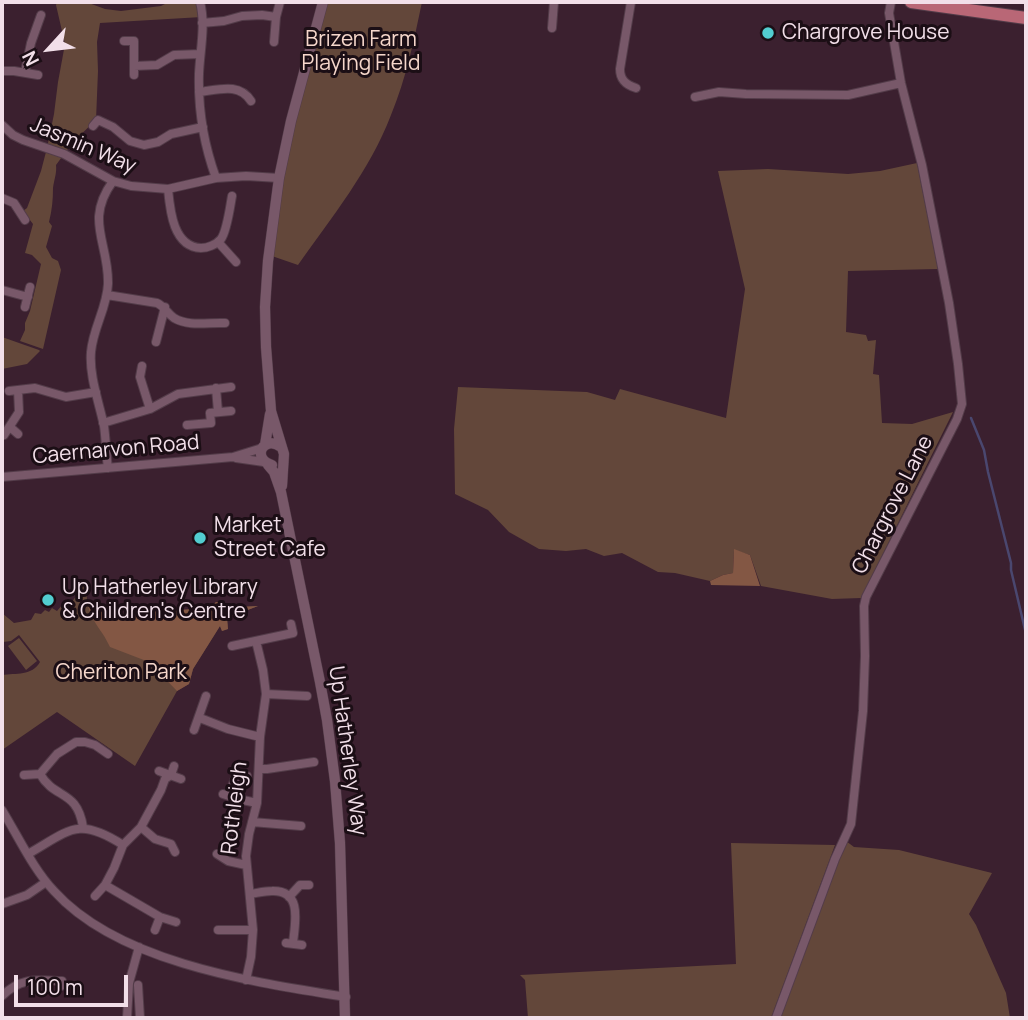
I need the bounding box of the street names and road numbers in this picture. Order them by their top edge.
street label: Jasmin Way [26,112,140,180]
street label: Caernarvon Road [32,430,200,470]
street label: Chargrove Lane [847,432,939,578]
street label: Up Hatherley Way [323,664,371,838]
street label: Rothleigh [217,760,253,856]

